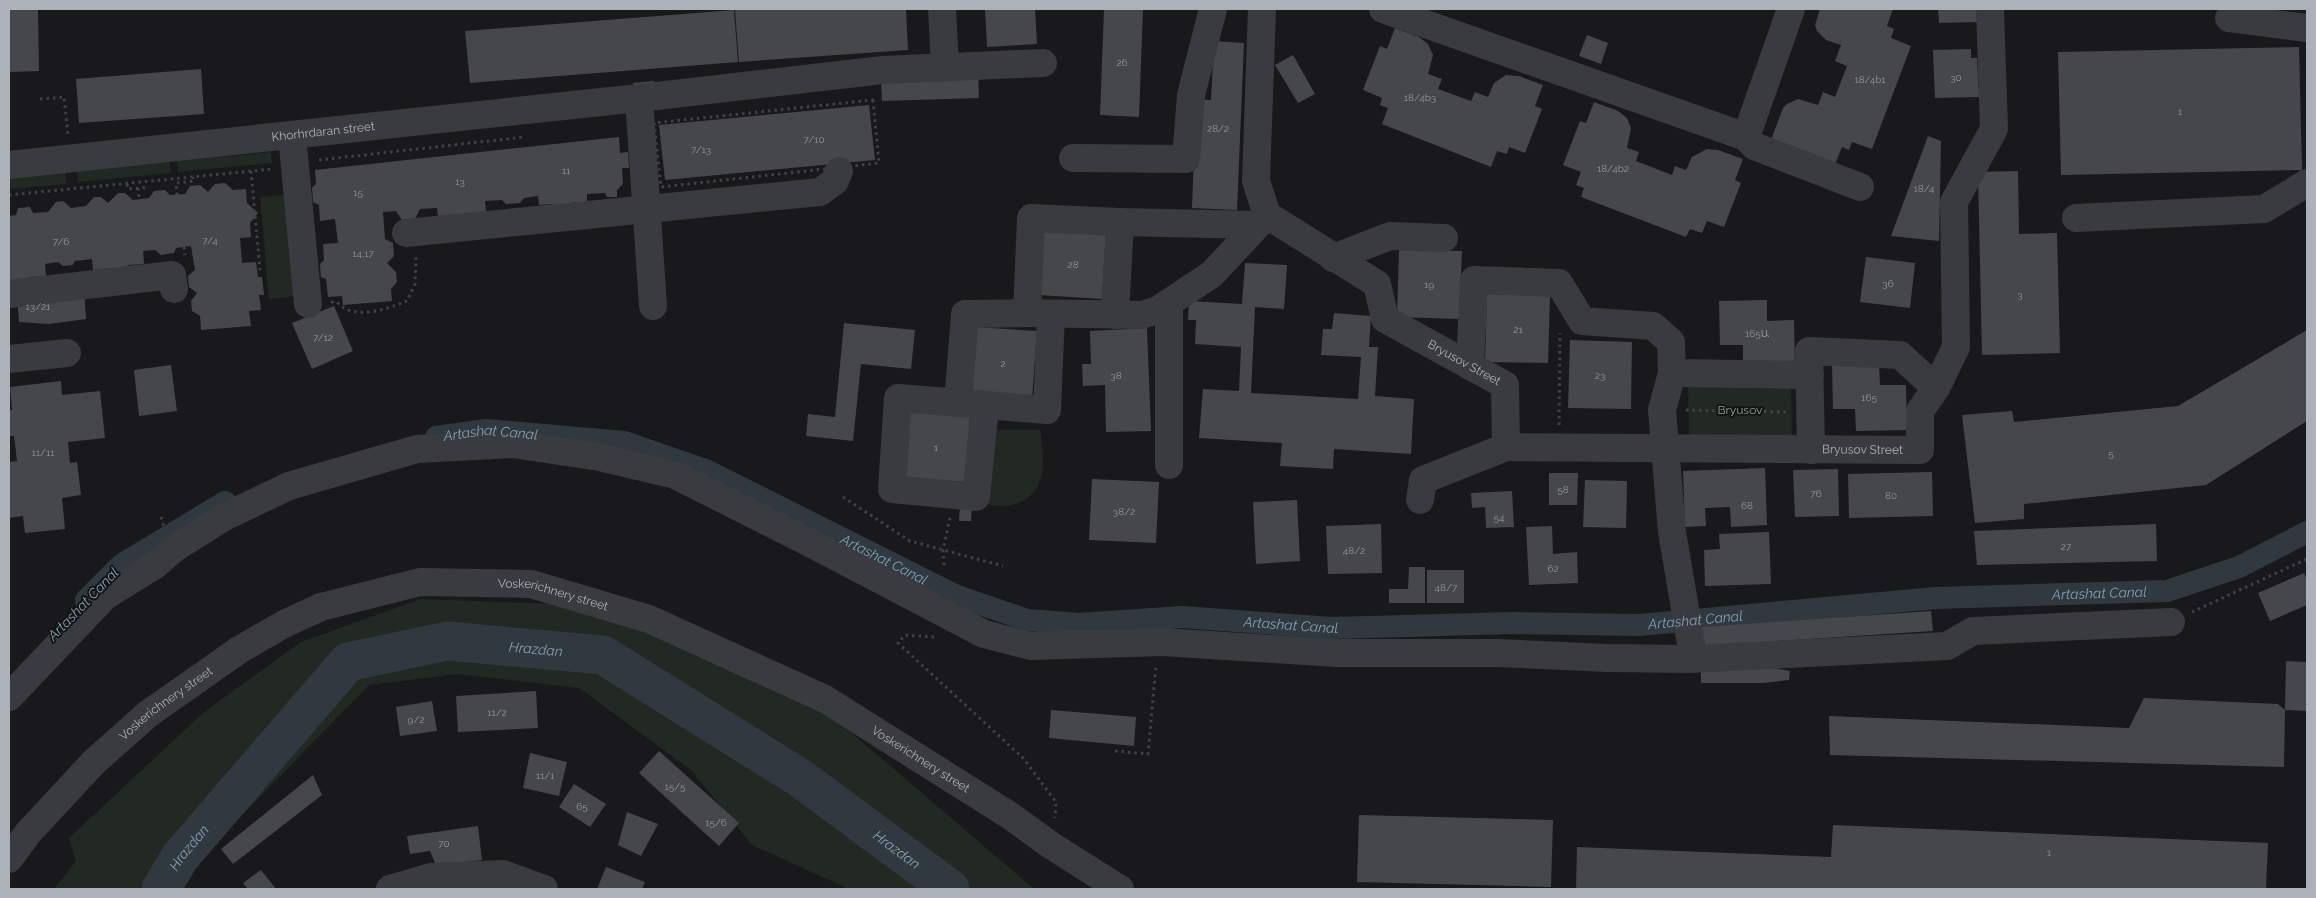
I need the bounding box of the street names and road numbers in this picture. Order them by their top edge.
street label: Khorhrdaran street [271,119,376,144]
street label: Bryusov Street [1425,337,1503,388]
street label: Bryusov Street [1822,442,1903,457]
street label: Voskerichnery street [498,576,610,614]
street label: Voskerichnery street [116,664,215,743]
street label: Voskerichnery street [869,723,972,796]

